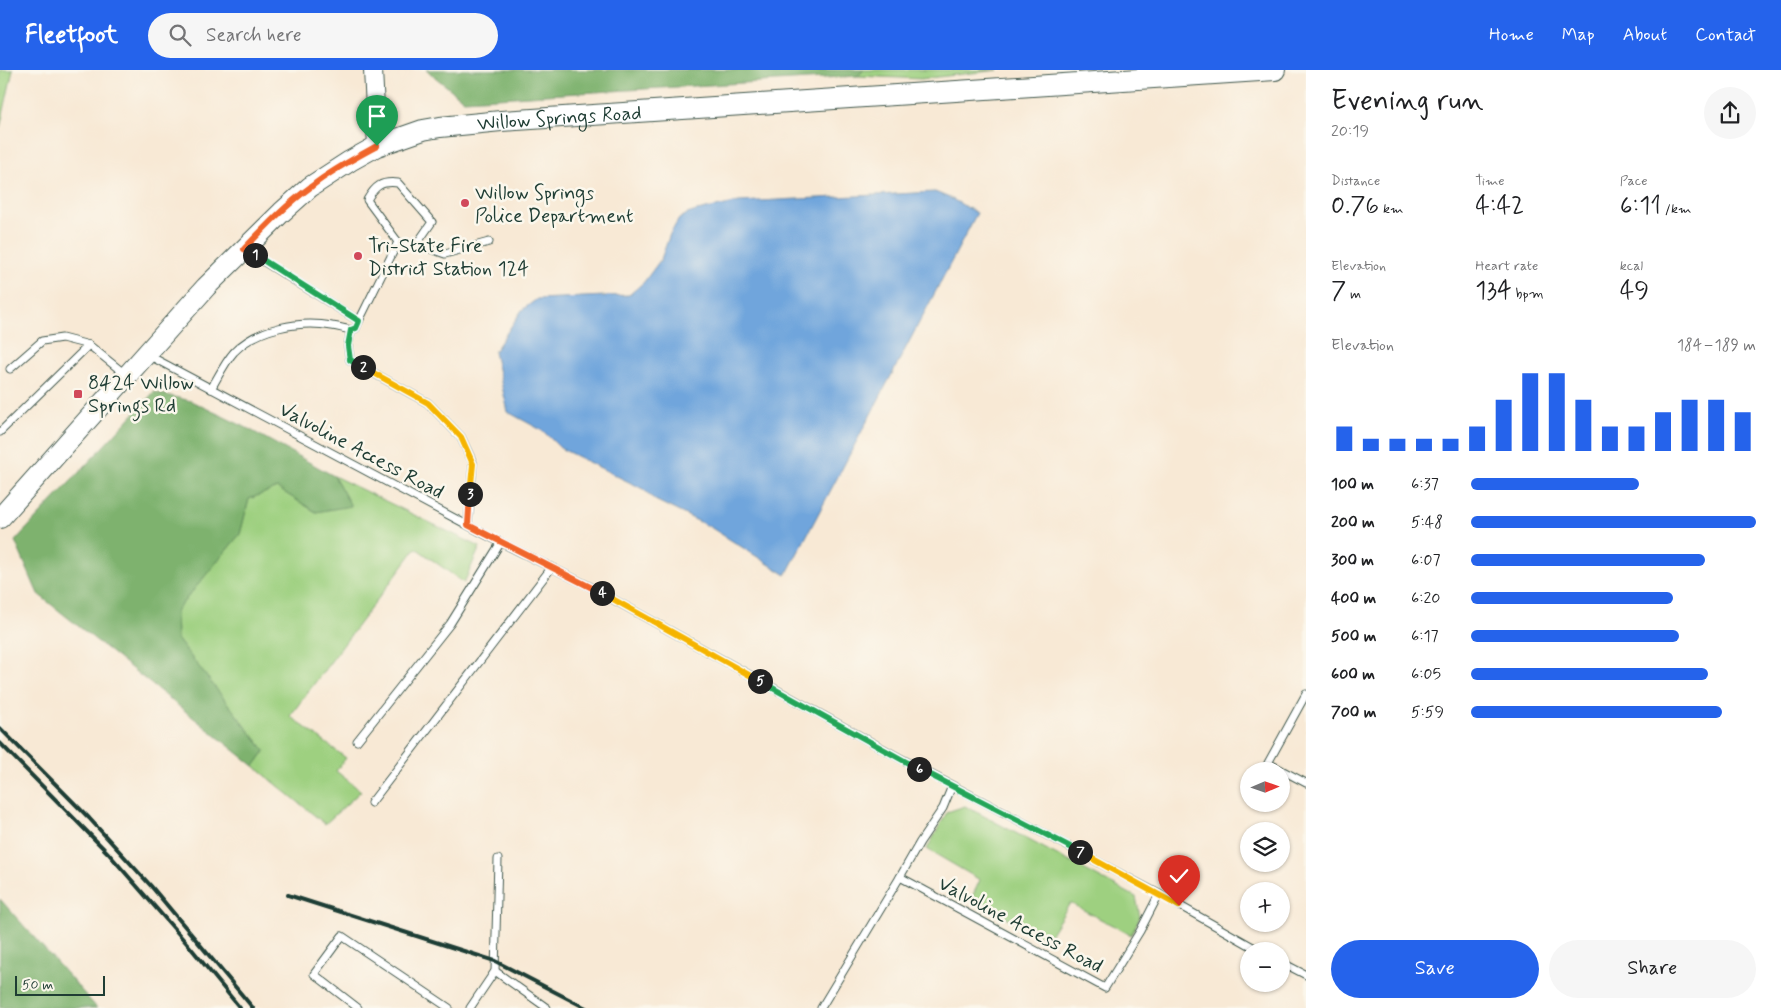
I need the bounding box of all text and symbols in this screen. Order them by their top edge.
search box [148,13,498,58]
text: Fleetfoot [25,20,118,51]
icon: search [166,21,194,49]
text: Search here [206,23,302,48]
text: Home [1489,23,1534,47]
text: Map [1562,23,1595,47]
text: About [1623,23,1667,47]
text: Contact [1695,23,1756,47]
text: Evening run [1331,83,1484,120]
button: share [1704,87,1756,139]
pin [356,95,398,146]
street label: Willow Springs Road [476,100,642,138]
icon: arrive [363,102,391,130]
text: 20:19 [1331,121,1369,142]
text: Distance [1331,172,1380,190]
text: Time [1475,172,1505,190]
text: Pace [1620,172,1648,190]
place label: Willow Springs Police Department [475,180,634,230]
text: 0.76 [1331,190,1379,223]
text: 4:42 [1475,190,1524,223]
text: 6:11 [1620,190,1661,223]
marker: Willow Springs Police Department [459,197,471,209]
text: km [1379,200,1403,218]
text: /km [1661,200,1691,218]
place label: Tri-State Fire District Station 124 [368,233,529,283]
pin: 1 [242,242,268,268]
text: 1 [252,246,259,264]
marker: Tri-State Fire District Station 124 [352,250,364,262]
text: Elevation [1331,257,1386,275]
text: Heart rate [1475,257,1538,275]
text: kcal [1620,257,1643,275]
text: 7 [1331,275,1346,308]
text: 134 [1475,275,1512,308]
text: 49 [1620,275,1649,308]
text: m [1346,285,1361,303]
text: bpm [1512,285,1544,303]
text: Elevation [1331,335,1394,356]
text: 184–189 m [1677,335,1756,356]
pin: 2 [350,354,376,380]
text: 2 [360,358,367,376]
place label: 8424 Willow Springs Rd [88,370,194,422]
marker: 8424 Willow Springs Rd [72,388,84,400]
street label: Valvoline Access Road [274,396,448,506]
text: 100 m [1331,474,1374,495]
text: 6:37 [1411,474,1439,495]
pin: 3 [458,482,482,506]
text: 3 [467,485,474,503]
text: 200 m [1331,512,1375,533]
text: 5:48 [1411,512,1443,533]
text: 300 m [1331,550,1374,571]
text: 6:07 [1411,550,1440,571]
pin: 4 [590,580,614,606]
text: 4 [598,584,607,602]
text: 400 m [1331,588,1376,609]
text: 6:20 [1411,588,1440,609]
text: 500 m [1331,626,1376,647]
text: 6:17 [1411,626,1439,647]
text: 600 m [1331,664,1375,685]
text: 6:05 [1411,664,1441,685]
pin: 5 [748,668,772,694]
text: 5 [756,672,765,690]
text: 700 m [1331,702,1377,723]
text: 5:59 [1411,702,1444,723]
pin: 6 [906,756,932,782]
text: 6 [916,760,923,778]
north arrow [1240,762,1290,812]
map controls [1240,762,1290,992]
button: layers [1240,822,1290,872]
pin: 7 [1068,840,1092,864]
text: 7 [1076,843,1085,861]
pin [1158,855,1200,906]
icon: check [1165,862,1193,890]
street label: Valvoline Access Road [933,870,1107,980]
button: + [1240,882,1290,932]
button: Save [1331,940,1539,998]
button: Share [1549,940,1756,998]
button: − [1240,942,1290,992]
scale bar [15,973,105,996]
text: 50 m [22,976,53,994]

